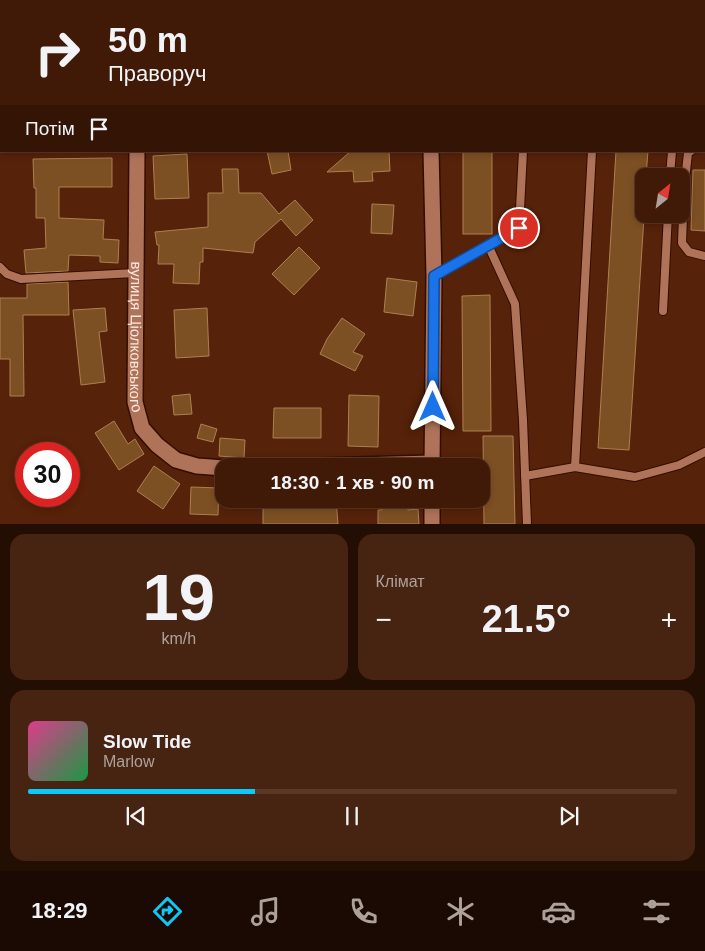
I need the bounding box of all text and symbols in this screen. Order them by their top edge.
icon: right [25,20,90,85]
text: 50 m [108,20,188,59]
text: Праворуч [108,61,206,86]
icon: arrive [85,115,113,143]
text: Потім [25,118,75,139]
north arrow [635,168,690,222]
map controls [635,168,690,223]
pin [498,207,540,249]
icon: arrive [505,214,533,242]
street label: вулиця Ціолковського [127,261,146,414]
position arrow [406,380,458,432]
speed limit sign: 30 [15,442,80,507]
text: 18:30 · 1 хв · 90 m [271,472,434,493]
text: 19 [143,561,215,634]
text: Клімат [376,573,425,590]
text: 21.5° [482,598,571,640]
text: − [376,604,392,635]
text: + [661,604,677,635]
text: km/h [161,630,196,647]
text: Slow Tide [103,731,191,752]
text: Marlow [103,753,155,770]
icon: previous [122,802,150,830]
icon: pause [338,802,366,830]
icon: next [555,802,583,830]
icon: directions [150,894,185,929]
icon: music [248,894,283,929]
icon: phone [346,894,381,929]
icon: climate [443,894,478,929]
icon: car [541,894,576,929]
icon: filters [639,894,674,929]
text: 18:29 [31,898,88,923]

